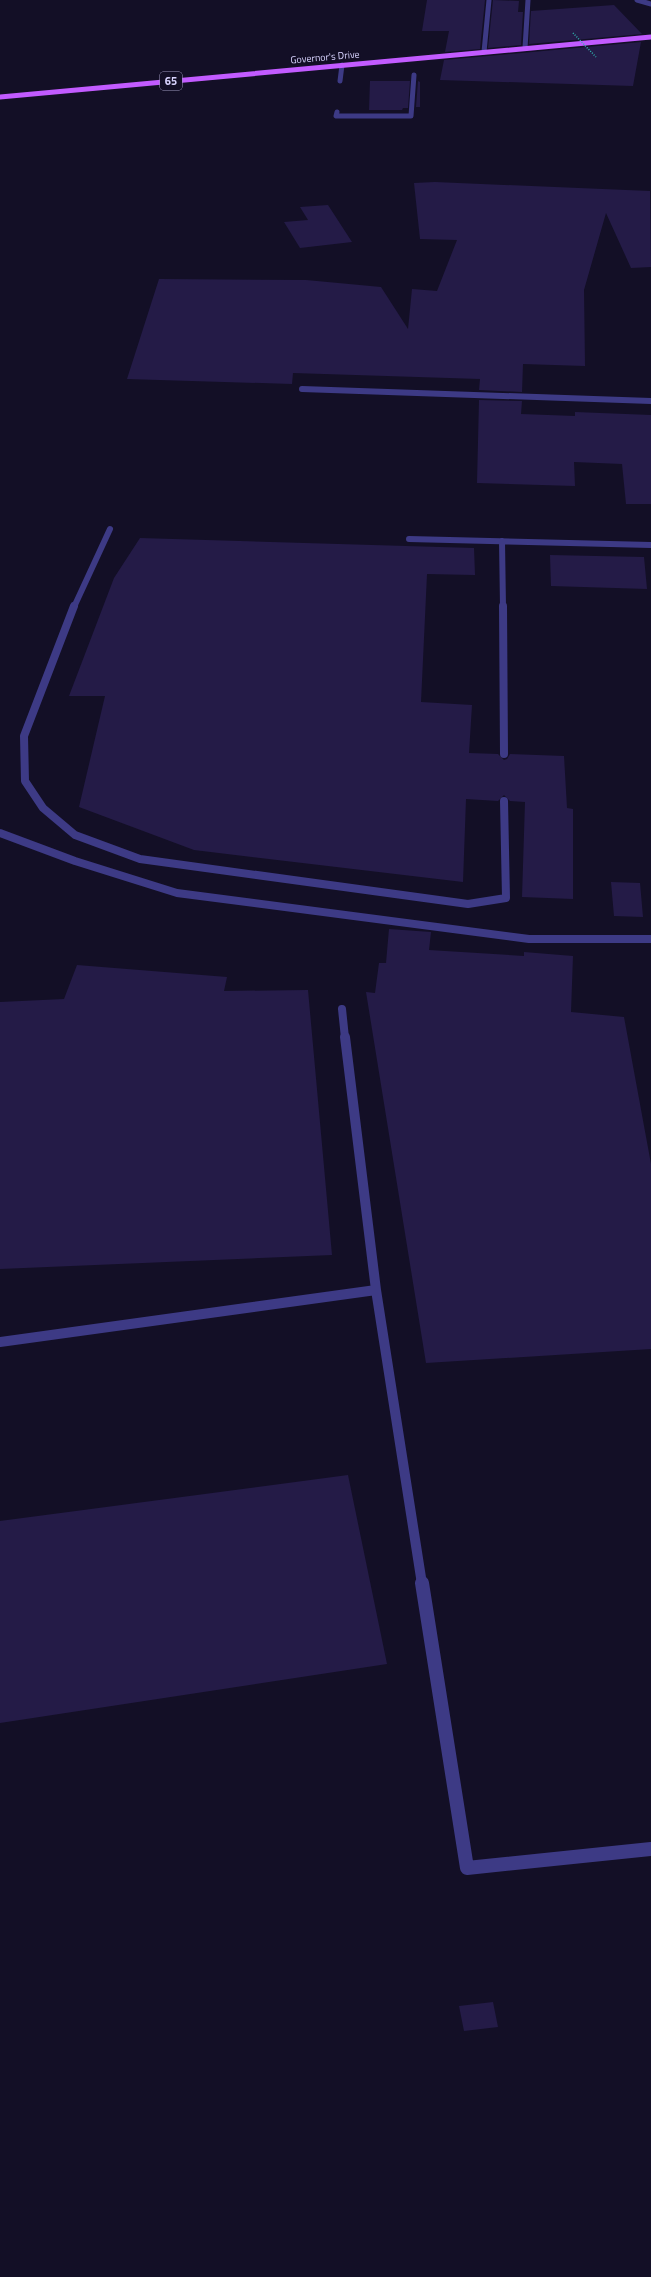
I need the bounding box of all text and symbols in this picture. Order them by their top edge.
street label: Governor's Drive [290,47,360,67]
road number: 65 [160,72,182,90]

